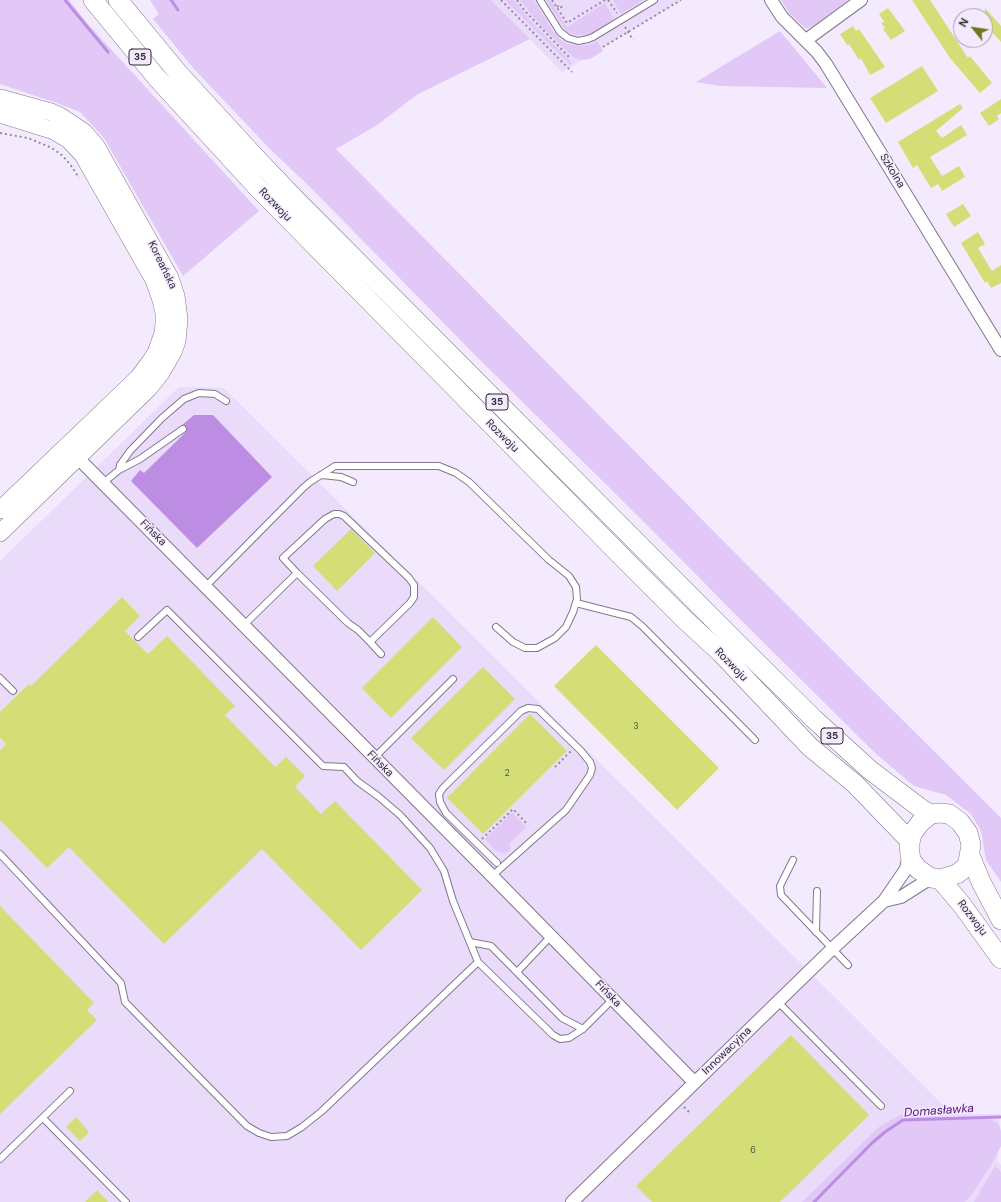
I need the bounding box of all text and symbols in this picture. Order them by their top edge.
north arrow [953,8,993,48]
text: N [955,16,972,29]
road number: 35 [129,49,151,65]
street label: Szkolna [877,151,907,191]
street label: Rozwoju [256,186,294,224]
street label: Koreańska [145,239,179,291]
road number: 35 [486,394,508,410]
street label: Rozwoju [483,417,521,455]
street label: Fińska [137,517,169,549]
street label: Rozwoju [712,646,750,684]
house number: 3 [633,722,639,732]
road number: 35 [821,728,843,744]
street label: Fińska [364,748,396,780]
house number: 2 [504,769,510,779]
street label: Rozwoju [954,897,990,939]
street label: Fińska [592,978,624,1010]
street label: Innowacyjna [700,1024,754,1078]
water label: Domasławka [904,1101,974,1121]
house number: 6 [750,1146,756,1156]

